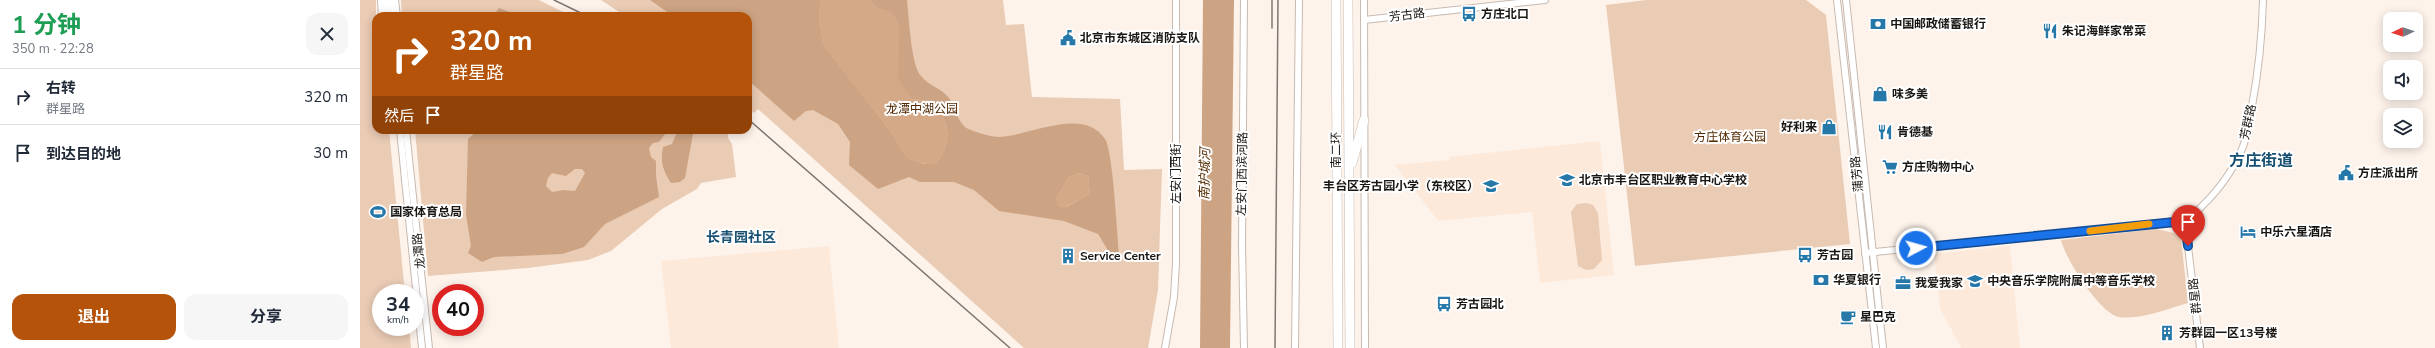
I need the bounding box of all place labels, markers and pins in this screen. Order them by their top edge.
bus stop icon: 方庄北口 [1460,5,1478,23]
place label: 方庄北口 [1481,6,1529,22]
bank icon: 中国邮政储蓄银行 [1869,15,1887,33]
place label: 中国邮政储蓄银行 [1890,16,1986,32]
restaurant icon: 朱记海鲜家常菜 [2041,22,2059,40]
place label: 朱记海鲜家常菜 [2062,23,2146,39]
public building icon: 北京市东城区消防支队 [1059,29,1077,47]
place label: 北京市东城区消防支队 [1080,30,1200,46]
shop icon: 味多美 [1871,85,1889,103]
place label: 味多美 [1892,86,1928,102]
shop icon: 好利来 [1820,118,1838,136]
place label: 好利来 [1781,119,1817,135]
restaurant icon: 肯德基 [1876,123,1894,141]
place label: 肯德基 [1897,124,1933,140]
supermarket icon: 方庄购物中心 [1881,158,1899,176]
place label: 方庄购物中心 [1902,159,1974,175]
public building icon: 方庄派出所 [2337,164,2355,182]
place label: 方庄派出所 [2358,165,2418,181]
school or university icon: 北京市丰台区职业教育中心学校 [1558,171,1576,189]
place label: 北京市丰台区职业教育中心学校 [1579,172,1747,188]
school or university icon: 丰台区芳古园小学（东校区） [1482,177,1500,195]
place label: 丰台区芳古园小学（东校区） [1323,178,1479,194]
sports icon: 国家体育总局 [369,203,387,221]
place label: 国家体育总局 [390,204,462,220]
pin [2171,205,2205,246]
hotel icon: 中乐六星酒店 [2239,223,2257,241]
place label: 中乐六星酒店 [2260,224,2332,240]
bus stop icon: 芳古园 [1796,246,1814,264]
building icon: Service Center [1059,247,1077,265]
place label: 芳古园 [1817,247,1853,263]
place label: Service Center [1080,248,1161,264]
bank icon: 华夏银行 [1812,271,1830,289]
place label: 华夏银行 [1833,272,1881,288]
school or university icon: 中央音乐学院附属中等音乐学校 [1966,272,1984,290]
place label: 中央音乐学院附属中等音乐学校 [1987,273,2155,289]
office icon: 我爱我家 [1894,274,1912,292]
place label: 我爱我家 [1915,275,1963,291]
bus stop icon: 芳古园北 [1435,295,1453,313]
place label: 芳古园北 [1456,296,1504,312]
cafe icon: 星巴克 [1839,308,1857,326]
place label: 星巴克 [1860,309,1896,325]
building icon: 芳群园一区13号楼 [2158,324,2176,342]
place label: 芳群园一区13号楼 [2179,325,2277,341]

